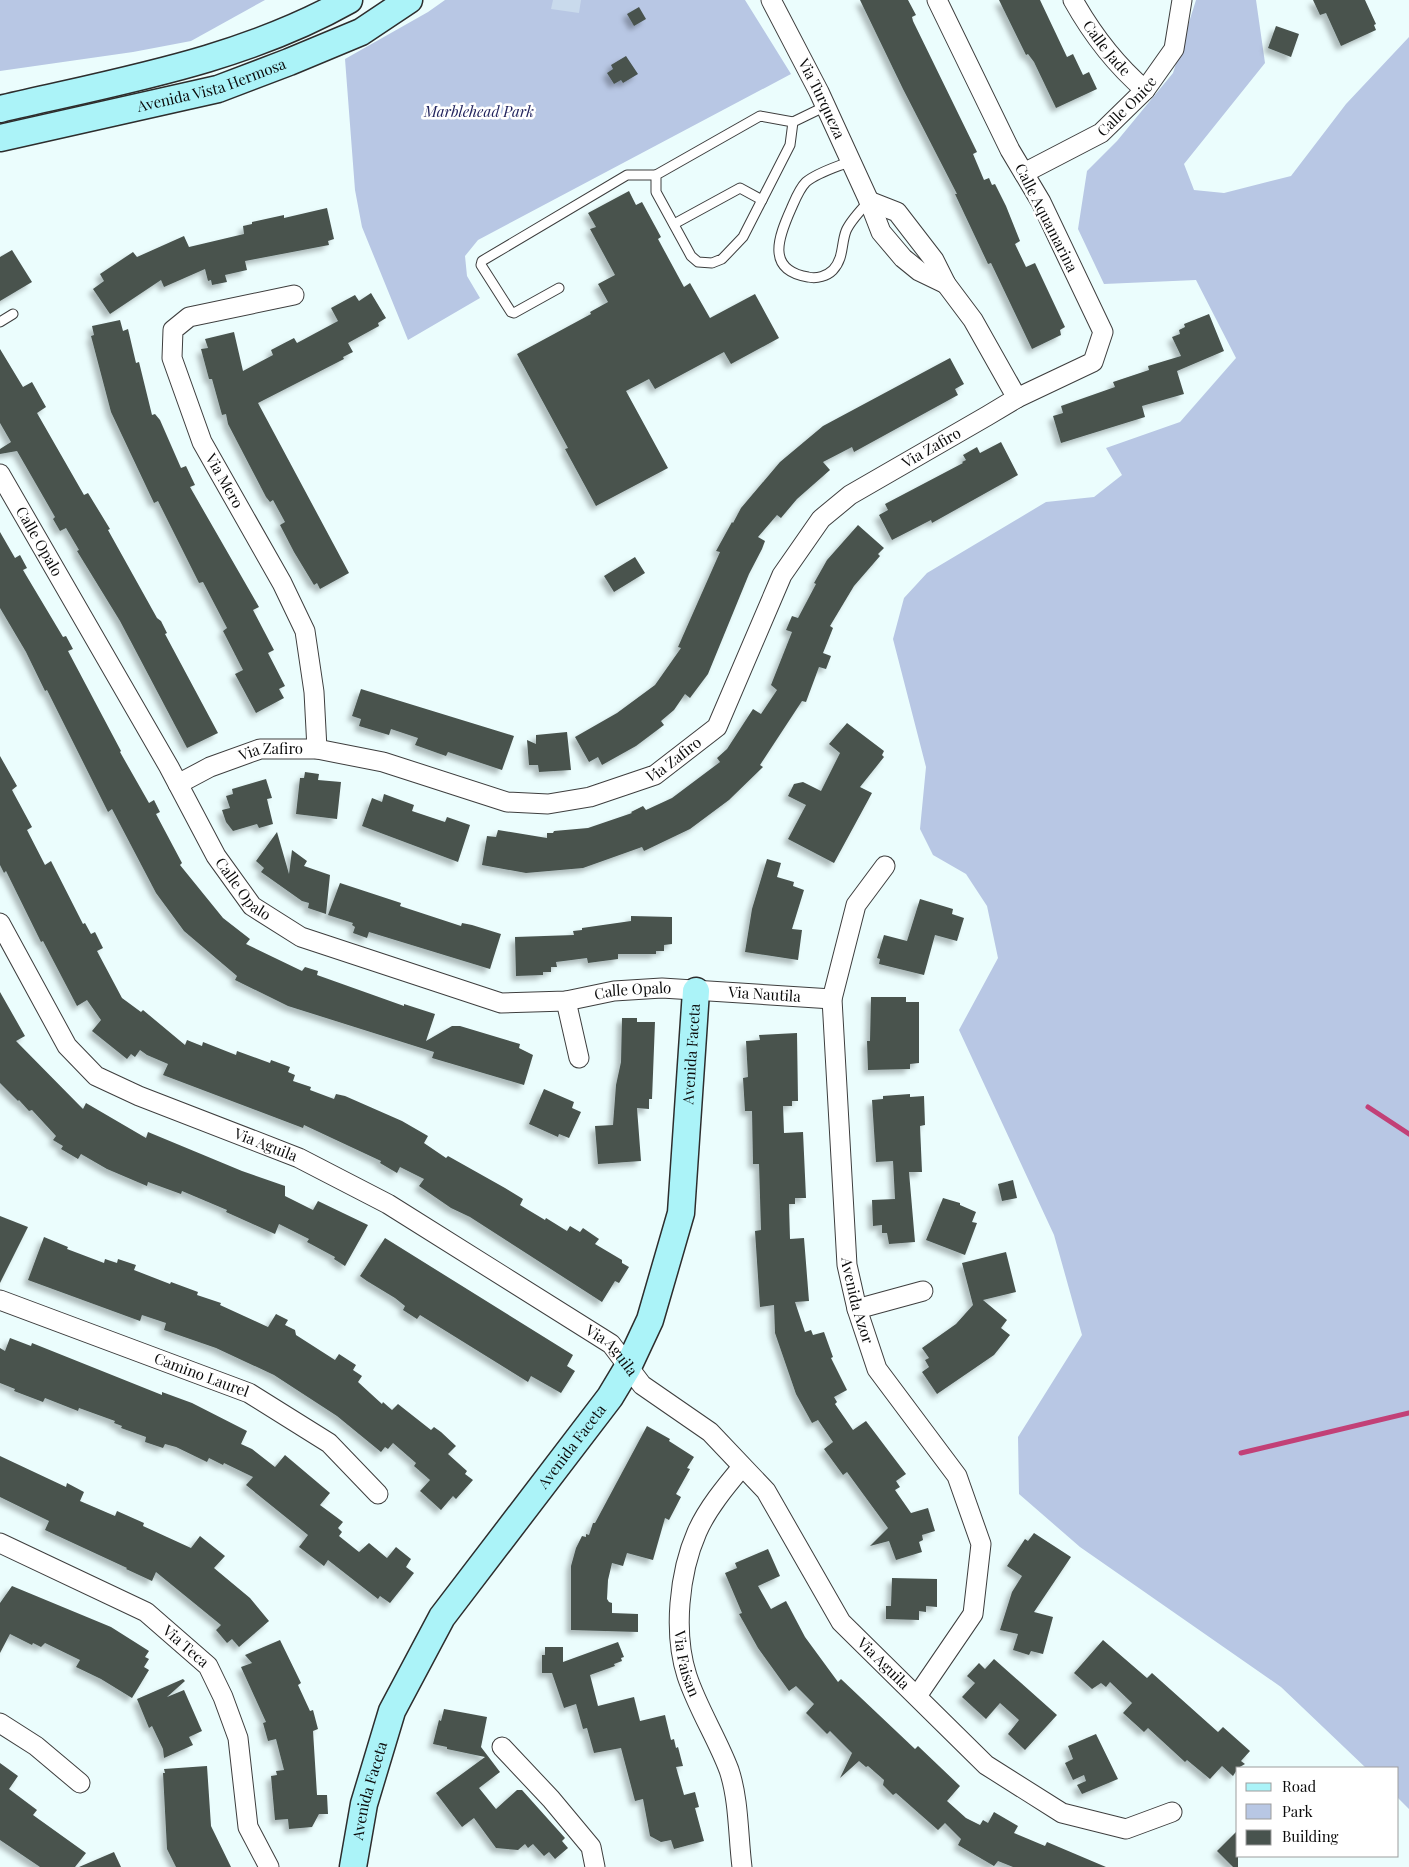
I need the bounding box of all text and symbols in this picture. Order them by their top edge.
street label: Calle Jade [1079,16,1136,80]
street label: Avenida Vista Hermosa [134,53,289,116]
street label: Via Turqueza [794,54,850,142]
street label: Calle Onice [1092,72,1161,140]
park label: Marblehead Park [423,101,534,121]
street label: Calle Aquamarina [1011,160,1083,276]
street label: Via Zafiro [897,422,964,472]
street label: Via Mero [201,449,248,511]
street label: Calle Opalo [12,503,68,580]
street label: Via Zafiro [642,732,705,787]
street label: Via Zafiro [235,738,303,765]
street label: Calle Opalo [211,853,275,924]
street label: Calle Opalo [592,977,672,1004]
street label: Via Nautila [727,981,802,1006]
street label: Avenida Faceta [677,1002,704,1106]
street label: Via Aguila [231,1122,301,1166]
street label: Avenida Azor [838,1256,879,1346]
street label: Via Aguila [581,1319,643,1380]
street label: Camino Laurel [152,1347,252,1401]
street label: Avenida Faceta [532,1399,610,1493]
street label: Via Teca [158,1619,214,1672]
street label: Via Faisan [670,1629,705,1700]
street label: Via Aguila [853,1632,915,1694]
street label: Avenida Faceta [347,1739,391,1842]
legend [1236,1767,1399,1857]
text: Road [1282,1776,1316,1796]
text: Park [1282,1801,1314,1821]
text: Building [1282,1826,1339,1846]

